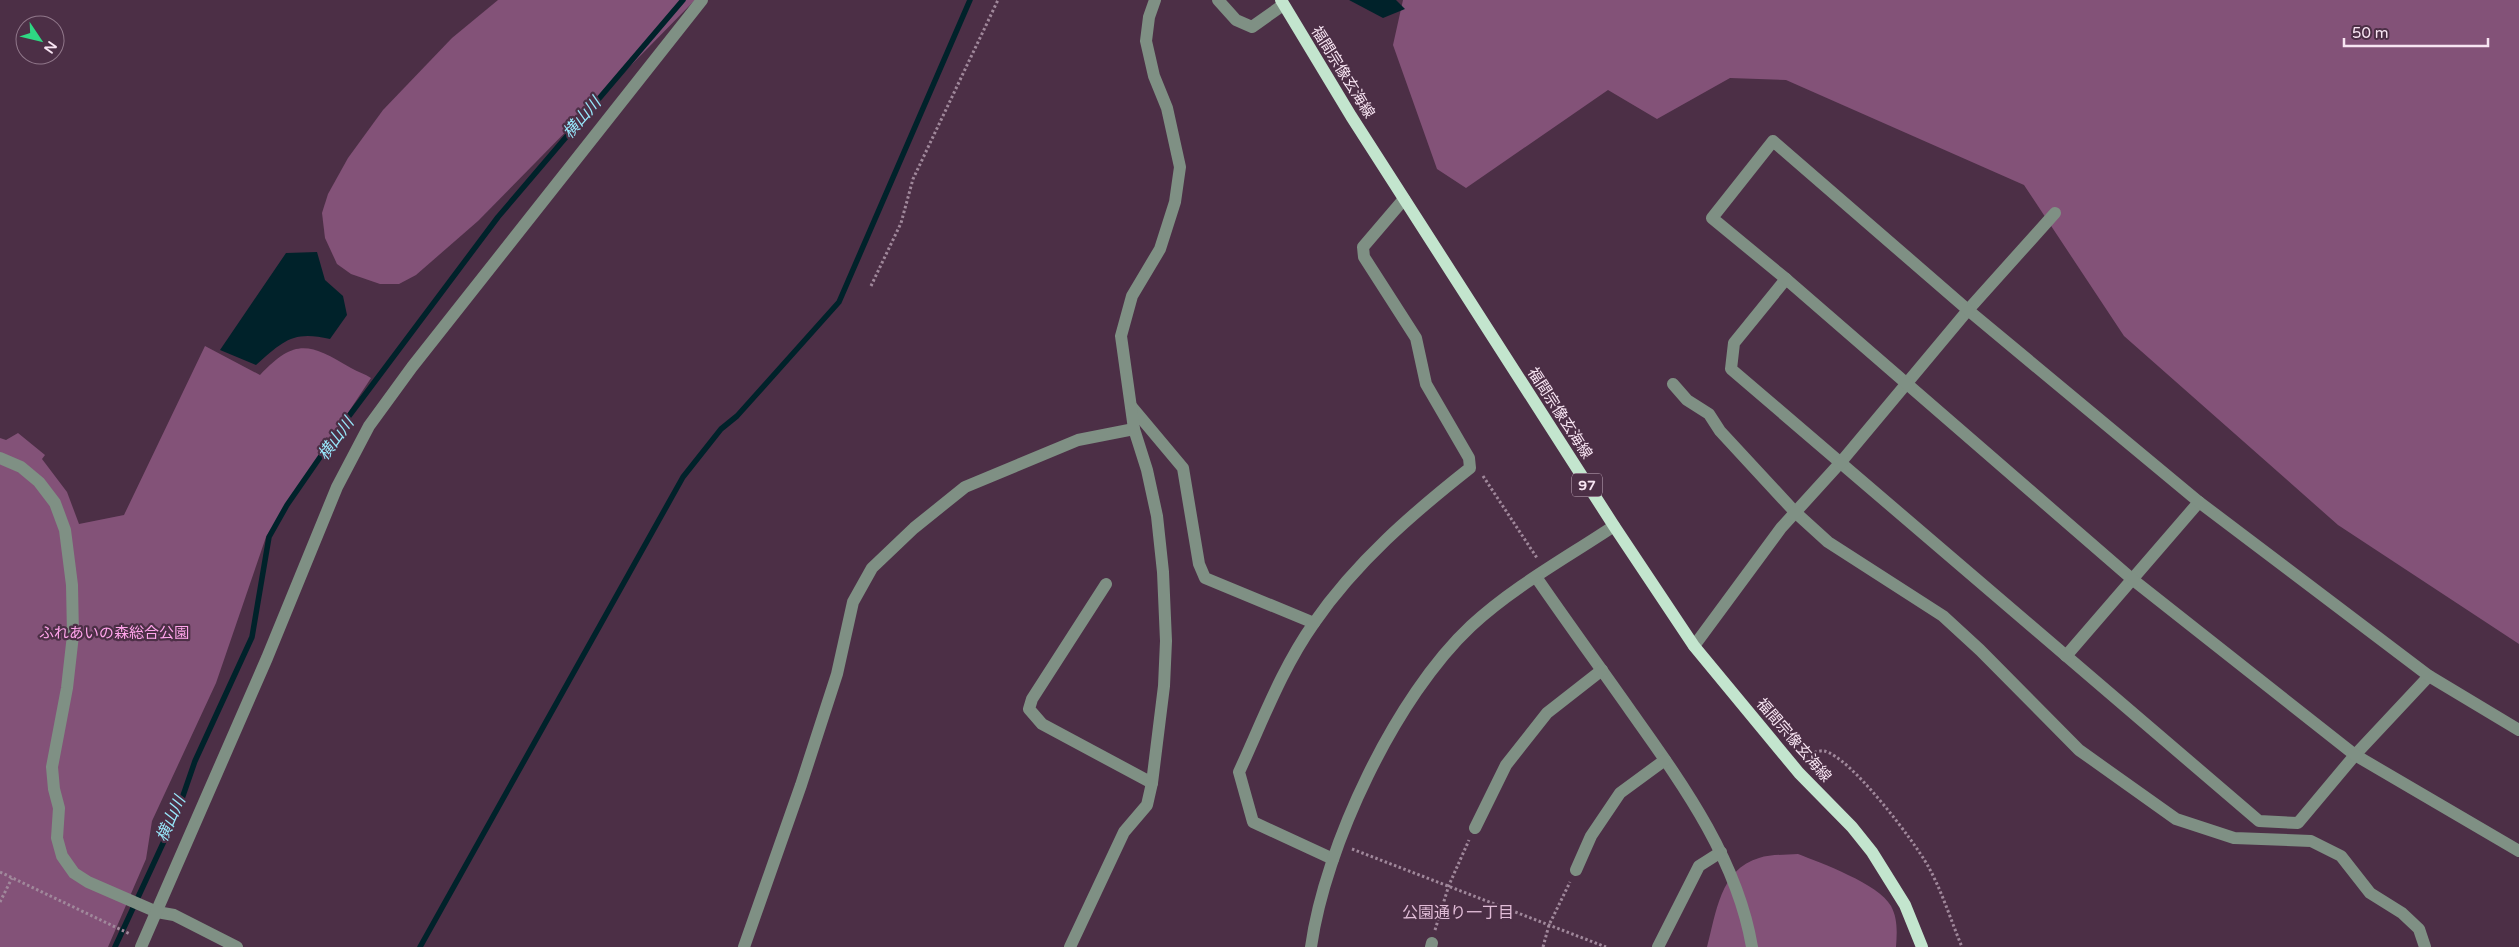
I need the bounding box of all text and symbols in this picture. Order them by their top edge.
north arrow [15,15,65,65]
scale bar [2344,15,2488,47]
street label: 福間宗像玄海線 [1308,23,1378,121]
text: 50 m [2352,24,2389,42]
text: N [40,38,60,57]
water label: 横山川 [559,92,607,143]
street label: 福間宗像玄海線 [1524,364,1596,462]
water label: 横山川 [314,412,359,464]
road number: 97 [1572,474,1602,496]
park label: ふれあいの森総合公園 [39,624,189,642]
street label: 福間宗像玄海線 [1753,694,1835,786]
water label: 横山川 [152,791,191,845]
district label: 公園通り一丁目 [1402,903,1514,923]

